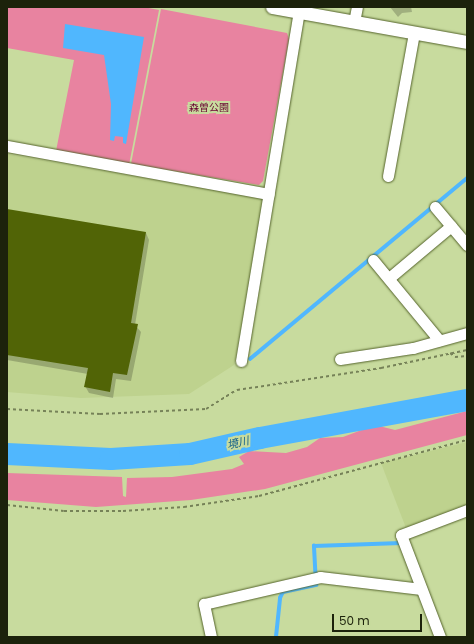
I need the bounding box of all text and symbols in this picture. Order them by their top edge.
park label: 森曽公園 [189,102,229,114]
water label: 境川 [226,434,250,452]
scale bar [334,606,424,632]
text: 50 m [339,612,370,629]

